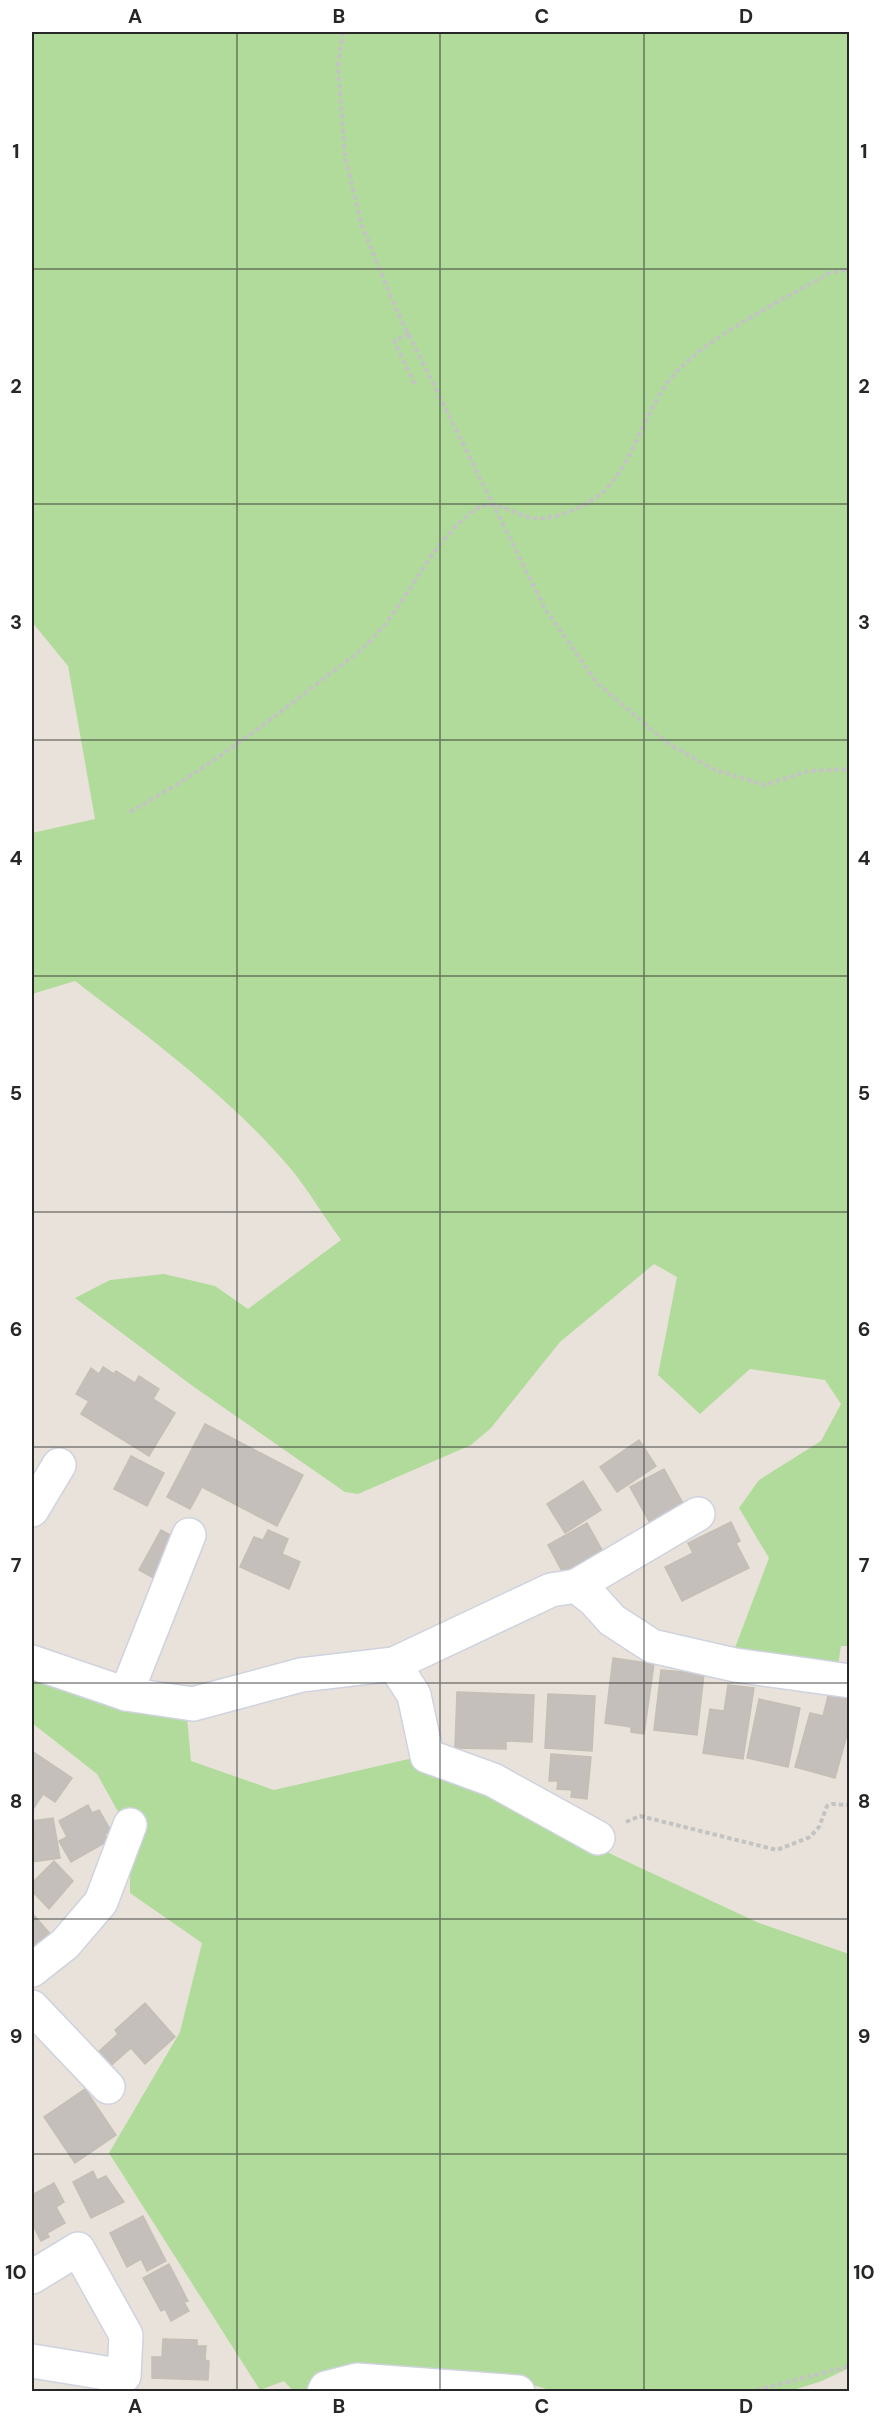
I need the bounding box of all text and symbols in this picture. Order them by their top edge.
text: A [128,3,142,29]
text: B [333,3,345,29]
text: C [535,3,549,29]
text: D [739,3,753,29]
text: 1 [12,138,20,164]
text: 1 [860,138,868,164]
text: 2 [10,373,22,399]
text: 2 [858,373,870,399]
text: 3 [10,609,22,635]
text: 3 [858,609,870,635]
text: 4 [10,845,23,871]
text: 4 [858,845,871,871]
text: 5 [10,1080,22,1106]
text: 5 [858,1080,870,1106]
text: 6 [10,1316,22,1342]
text: 6 [858,1316,870,1342]
text: 7 [11,1552,22,1578]
text: 7 [859,1552,870,1578]
text: 8 [10,1788,22,1814]
text: 8 [858,1788,870,1814]
text: 9 [10,2023,22,2049]
text: 9 [858,2023,870,2049]
text: 10 [5,2259,27,2285]
text: 10 [853,2259,875,2285]
text: A [128,2393,142,2419]
text: B [333,2393,345,2419]
text: C [535,2393,549,2419]
text: D [739,2393,753,2419]

